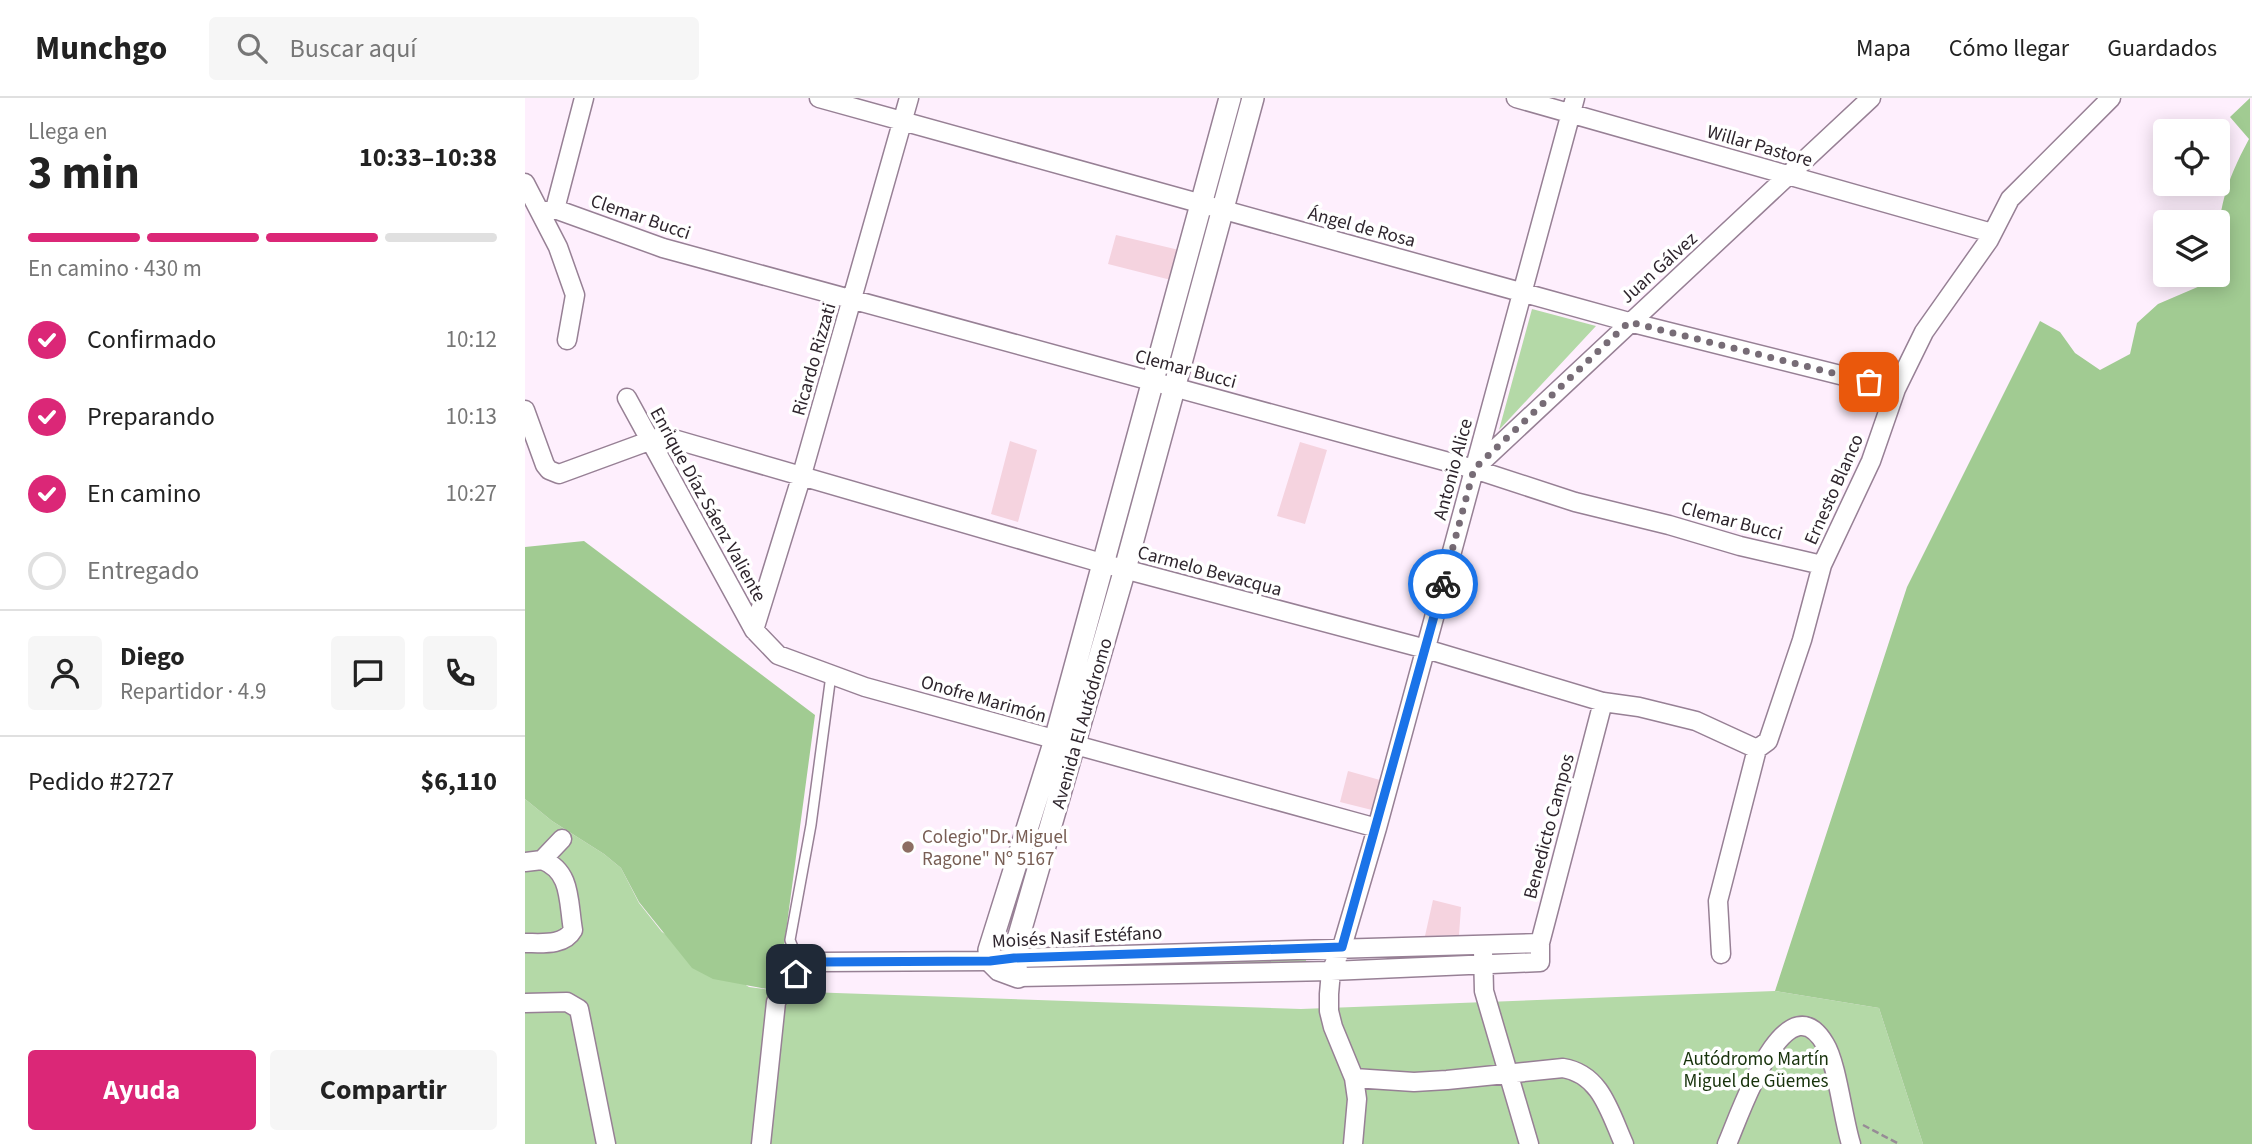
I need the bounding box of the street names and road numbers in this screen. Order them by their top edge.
street label: Willar Pastore [1704,118,1816,174]
street label: Clemar Bucci [587,188,694,247]
street label: Ángel de Rosa [1305,200,1418,255]
street label: Juan Gálvez [1614,226,1704,310]
street label: Ricardo Rizzati [785,300,843,419]
street label: Clemar Bucci [1132,343,1239,396]
street label: Enrique Díaz Sáenz Valiente [643,402,773,607]
street label: Antonio Alice [1427,416,1480,523]
street label: Ernesto Blanco [1798,430,1871,549]
street label: Clemar Bucci [1678,495,1785,548]
street label: Carmelo Bevacqua [1134,539,1285,604]
street label: Avenida El Autódromo [1045,635,1120,812]
street label: Onofre Marimón [918,669,1050,730]
street label: Benedicto Campos [1517,751,1582,902]
street label: Moisés Nasif Estéfano [991,920,1163,955]

